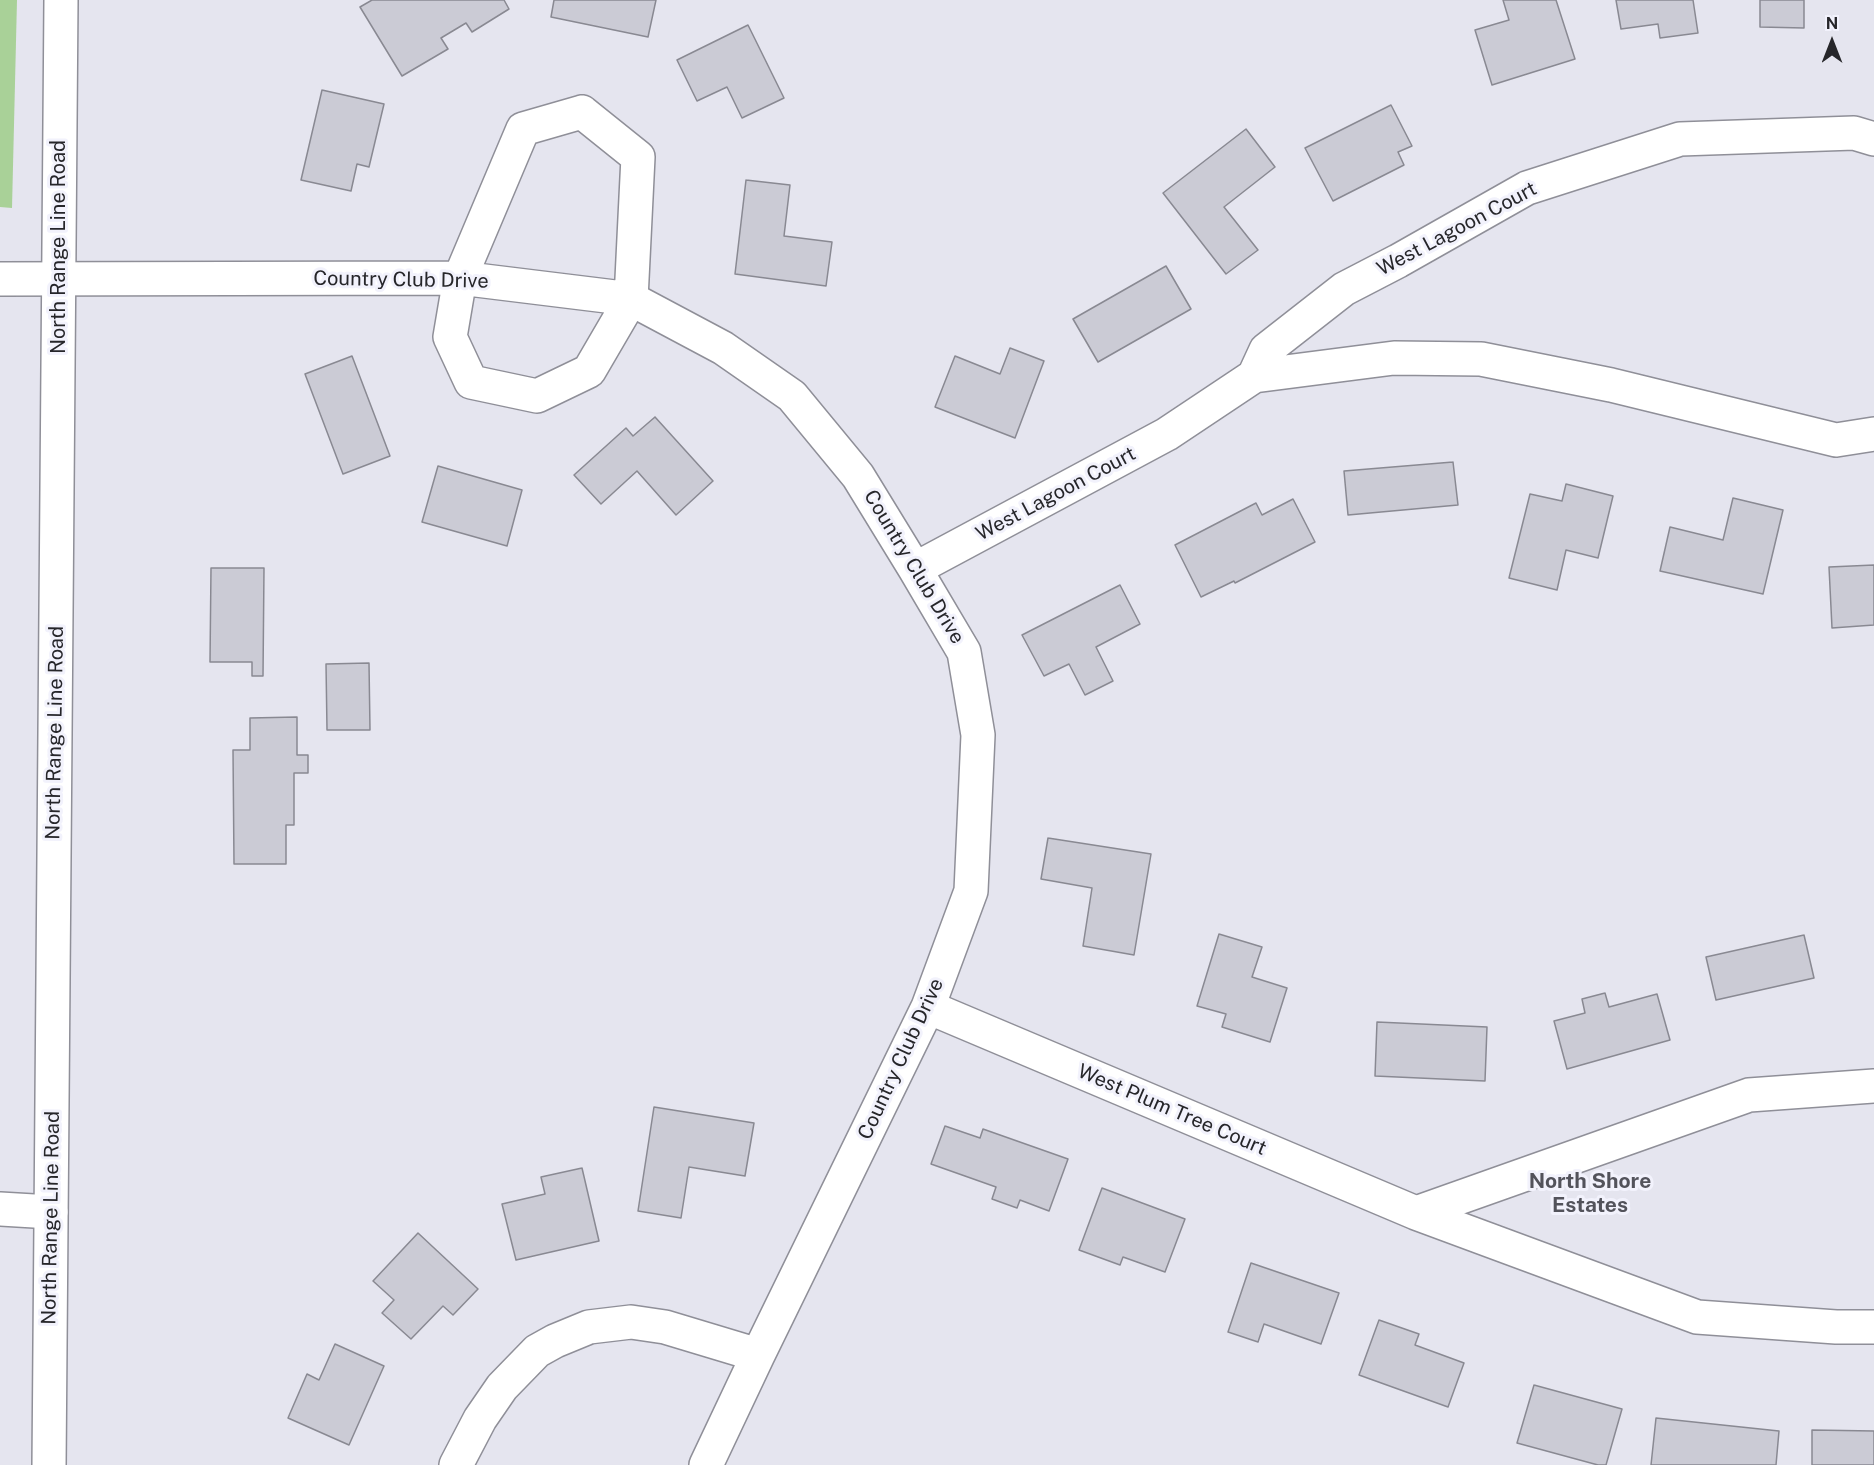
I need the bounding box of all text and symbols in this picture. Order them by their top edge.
north arrow [1802,12,1862,72]
text: N [1826,14,1838,33]
street label: North Range Line Road [47,140,71,354]
street label: West Lagoon Court [1373,177,1541,281]
street label: Country Club Drive [313,266,489,294]
street label: West Lagoon Court [972,442,1140,546]
street label: Country Club Drive [859,486,969,648]
street label: North Range Line Road [41,626,69,840]
street label: Country Club Drive [853,975,949,1143]
street label: West Plum Tree Court [1074,1059,1270,1161]
street label: North Range Line Road [37,1111,65,1325]
district label: North Shore Estates [1529,1169,1651,1219]

